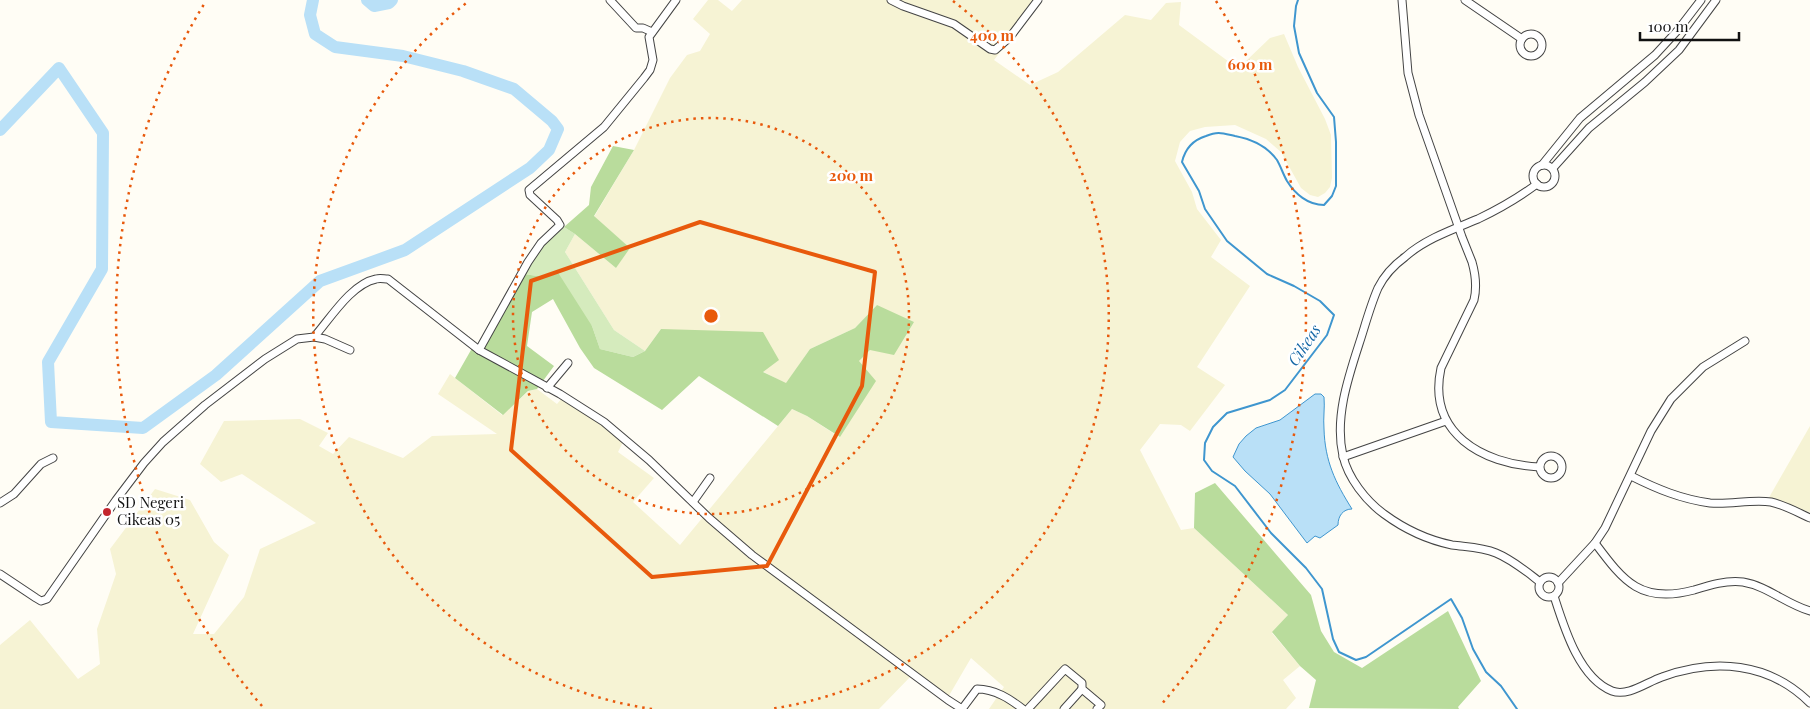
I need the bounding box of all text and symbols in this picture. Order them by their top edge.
scale bar [1640,10,1739,42]
text: 100 m [1648,16,1689,36]
text: 400 m [970,25,1015,45]
text: 600 m [1228,54,1273,74]
text: 200 m [829,165,874,185]
centre of rings [702,307,720,325]
water label: Cikeas [1282,320,1325,370]
place label: SD Negeri Cikeas 05 [117,492,185,529]
marker: SD Negeri Cikeas 05 [101,506,113,518]

